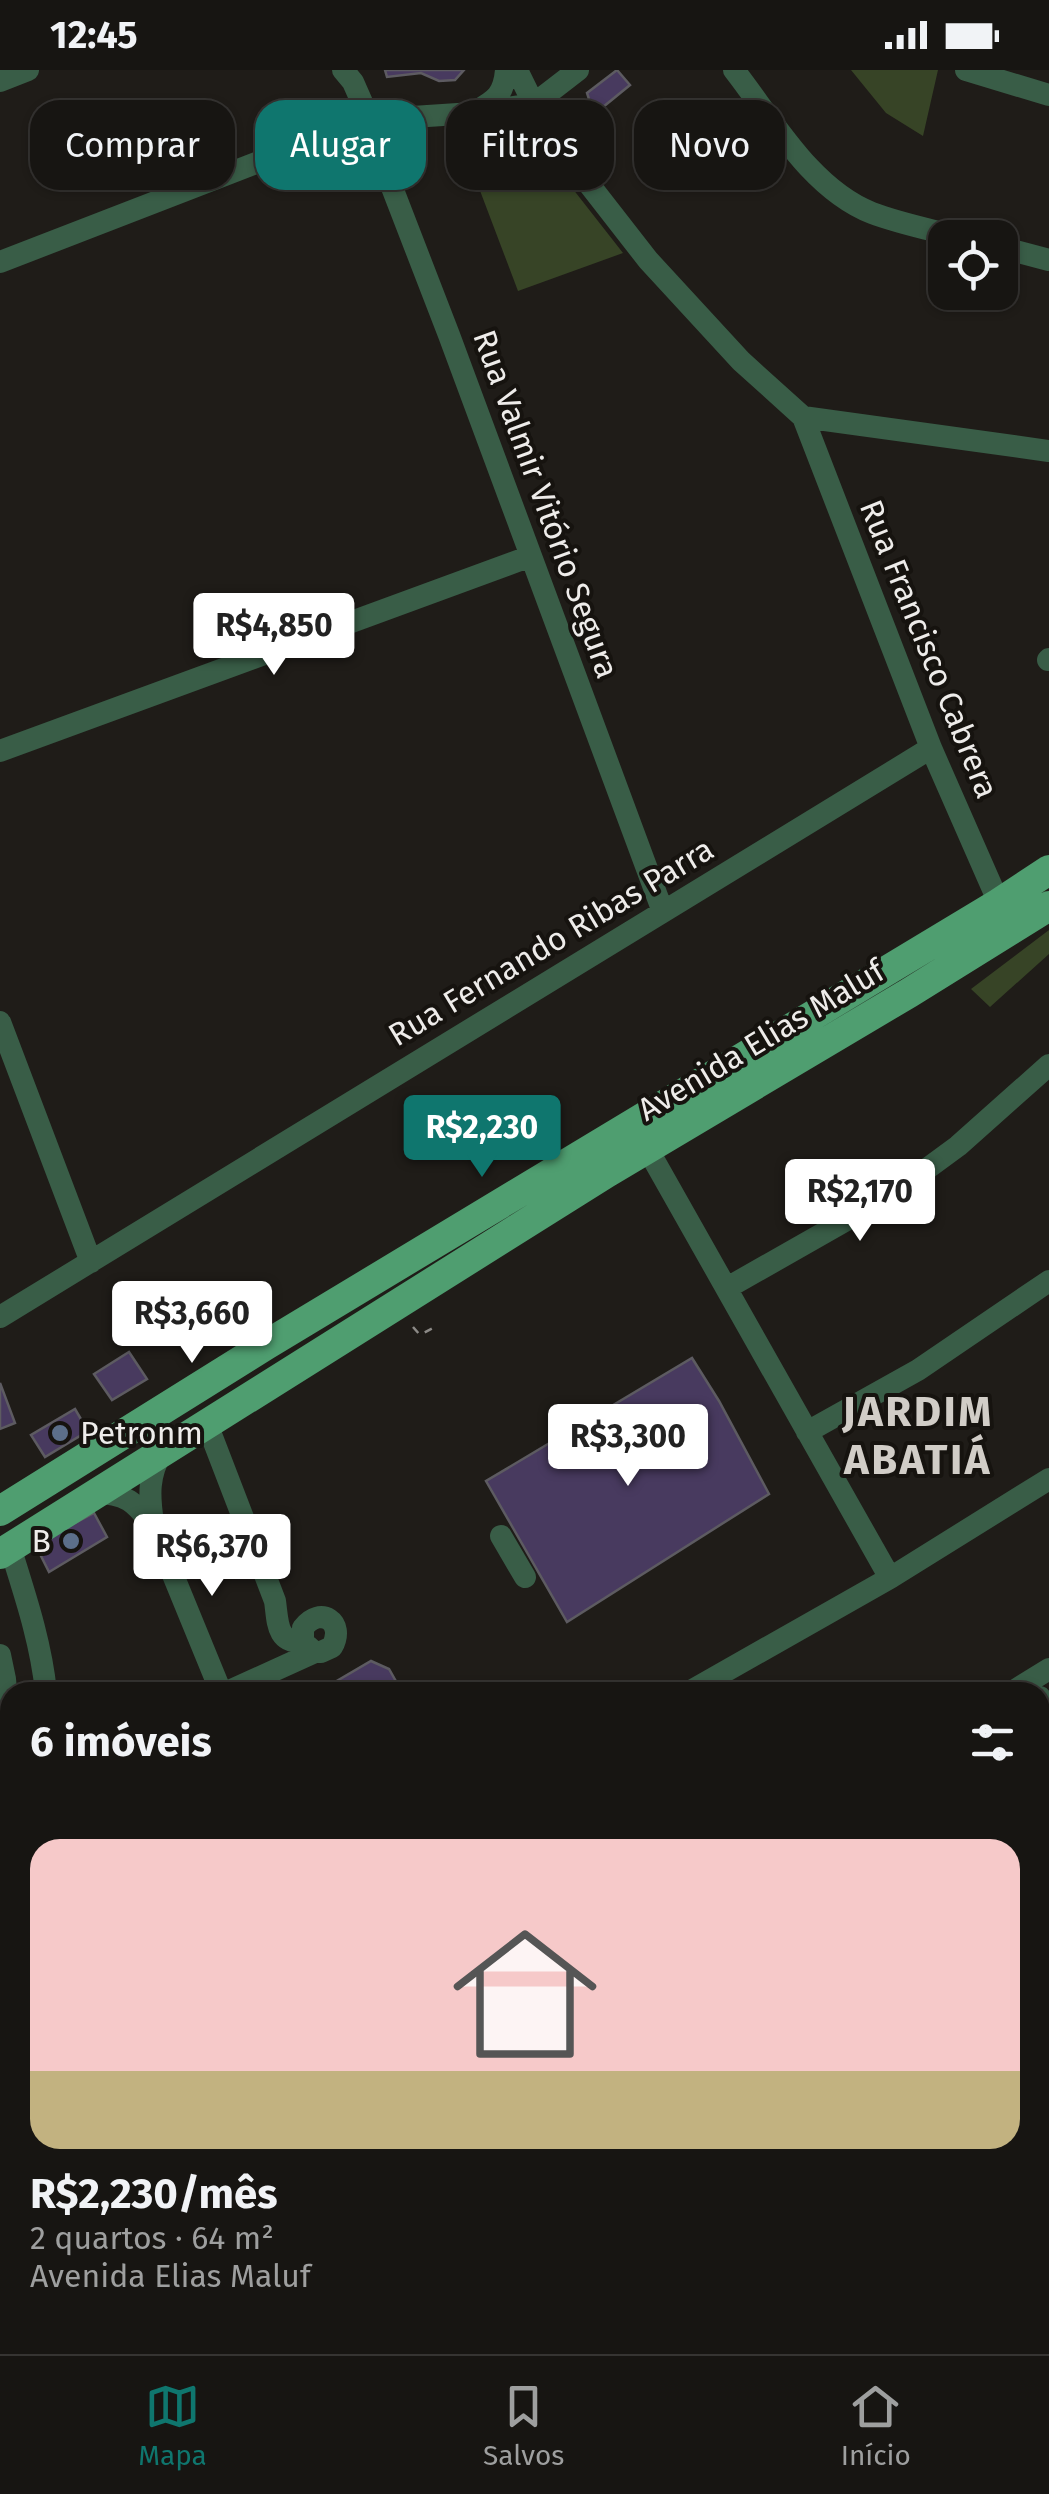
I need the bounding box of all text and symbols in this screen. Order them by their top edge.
text: 12:45 [50,12,138,58]
chip: Comprar [30,100,235,190]
chip: Alugar [255,100,426,190]
chip: Filtros [446,100,614,190]
chip: Novo [634,100,785,190]
map controls [928,220,1018,310]
button: locate [928,220,1018,310]
street label: Rua Valmir Vitório Segura [465,325,627,683]
street label: Rua Francisco Cabrera [852,494,1006,804]
pin: R$4,850 [182,593,366,678]
text: R$4,850 [215,606,333,644]
street label: Rua Fernando Ribas Parra [382,830,720,1054]
street label: Avenida Elias Maluf [631,950,893,1129]
pin: R$2,230 [390,1095,574,1180]
text: R$2,230 [426,1108,538,1146]
pin: R$2,170 [768,1159,952,1244]
text: R$2,170 [807,1172,913,1210]
pin: R$3,660 [100,1281,284,1366]
text: R$3,660 [134,1294,250,1332]
district label: JARDIM ABATIÁ [841,1387,994,1485]
pin: R$3,300 [536,1404,720,1489]
place label: Petronm [80,1414,203,1452]
text: R$3,300 [570,1417,686,1455]
marker: Petronm [49,1422,71,1444]
pin: R$6,370 [120,1514,304,1599]
place label: B [32,1522,51,1560]
text: R$6,370 [155,1527,269,1565]
marker: B [60,1530,82,1552]
icon: filters [965,1715,1020,1770]
text: 6 imóveis [30,1717,212,1767]
icon: home [435,1904,615,2084]
text: R$2,230/mês [30,2169,277,2219]
text: 2 quartos · 64 m² [30,2219,274,2257]
text: Avenida Elias Maluf [30,2257,311,2295]
tab: Mapa [138,2379,207,2472]
tab: Salvos [483,2379,564,2472]
tab: Início [841,2379,911,2472]

